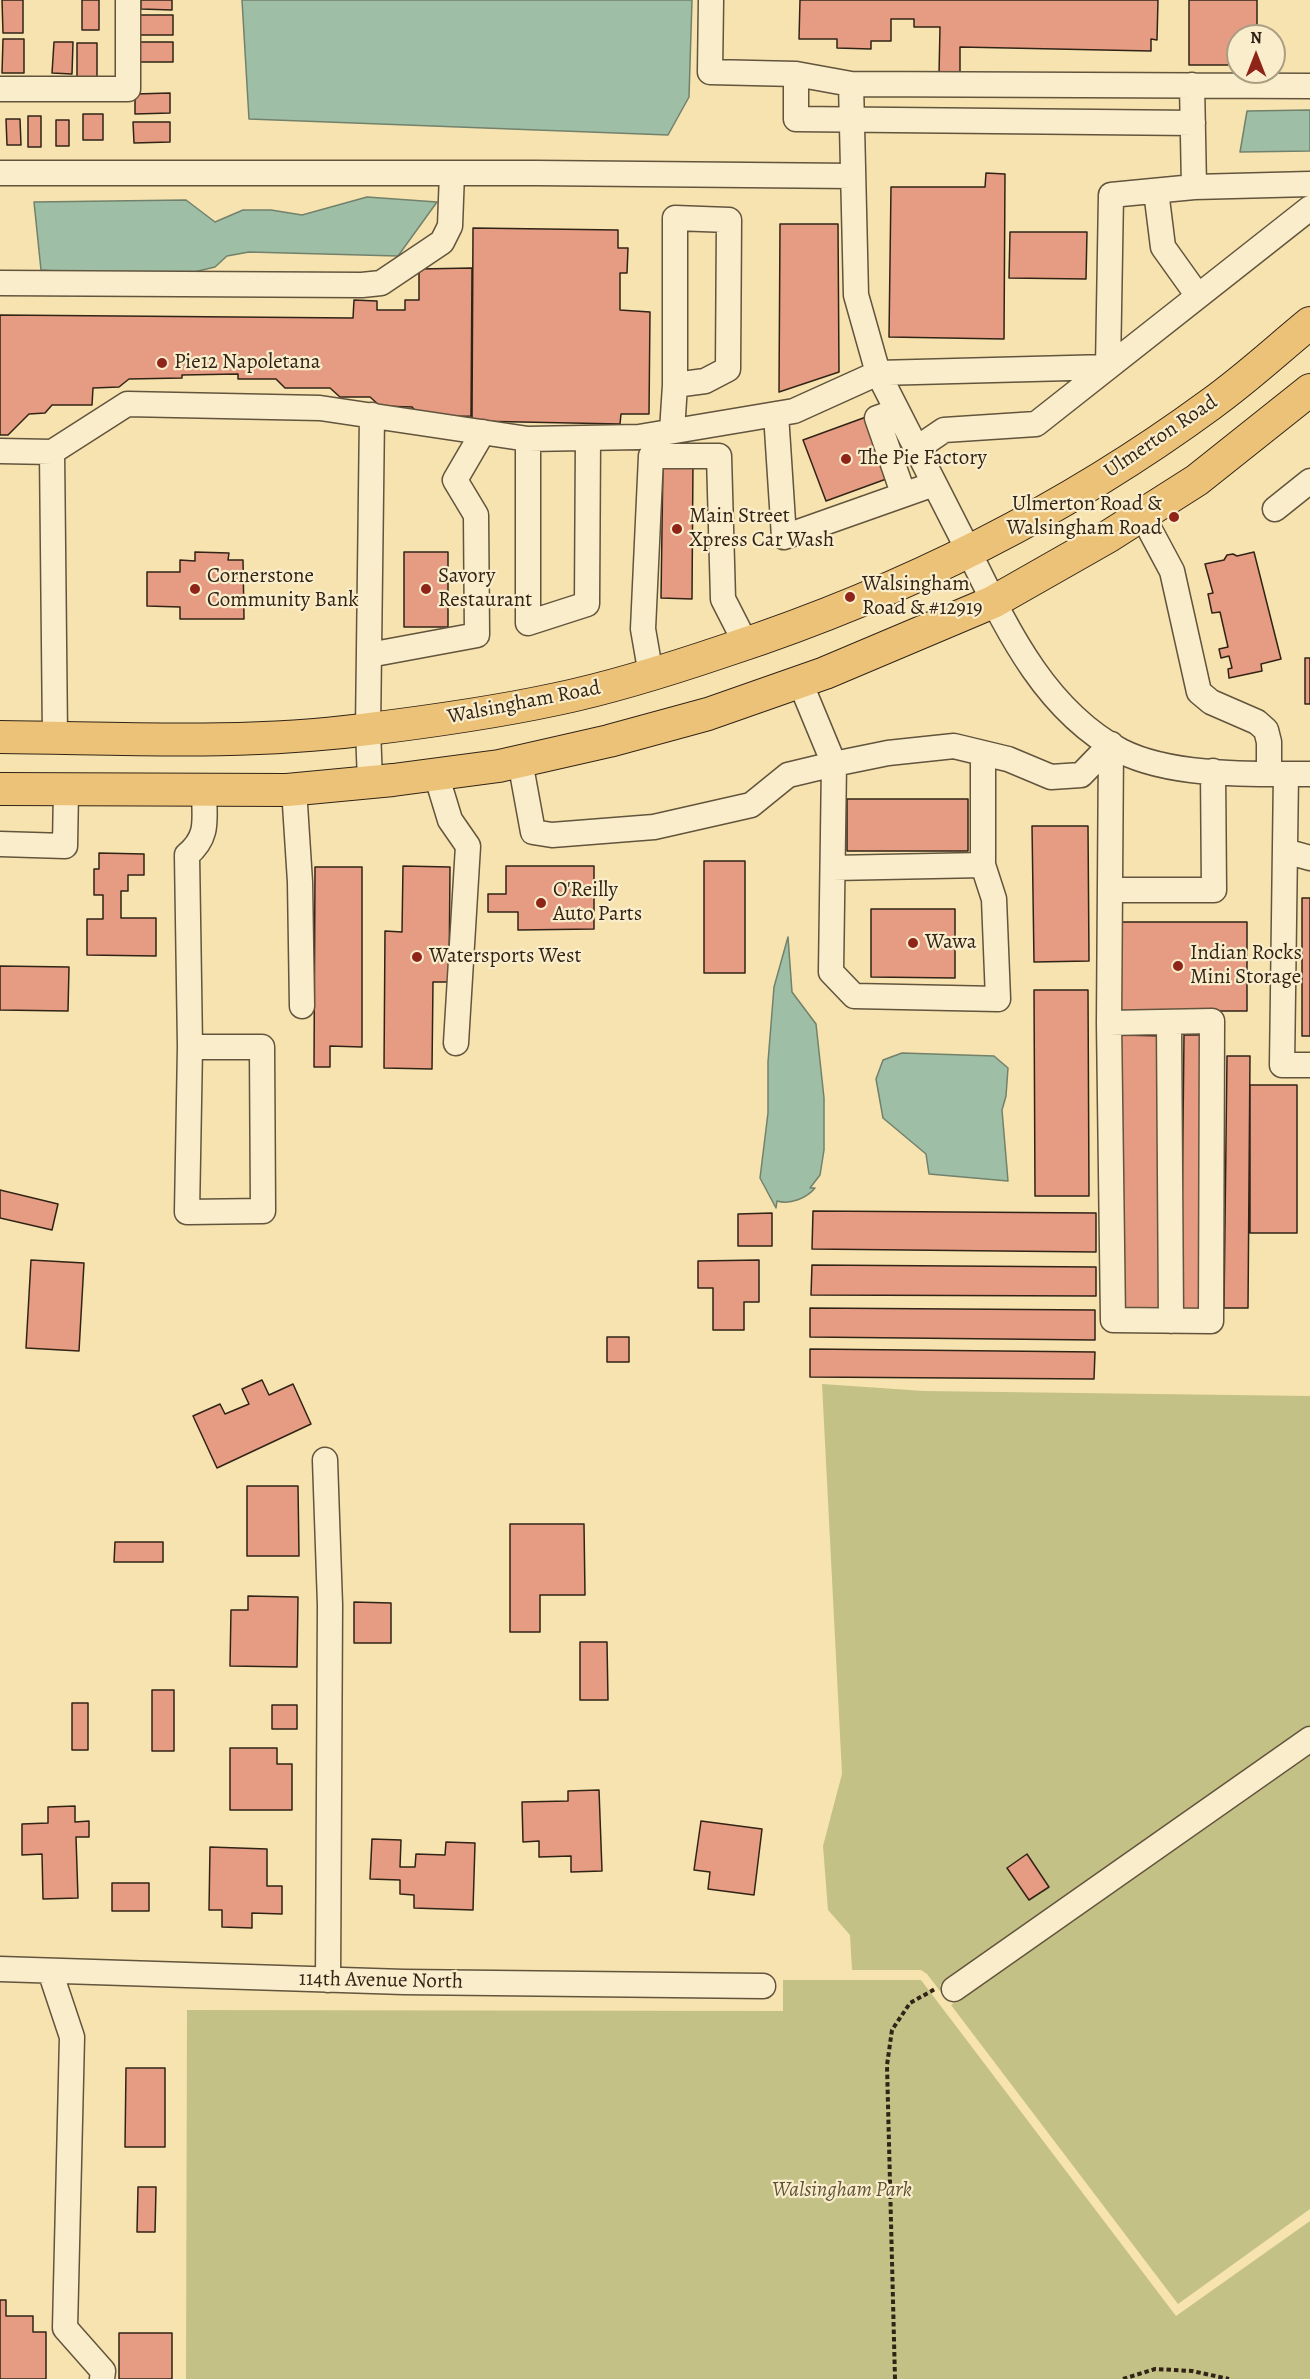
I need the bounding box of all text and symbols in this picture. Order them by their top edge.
north arrow [1226,24,1286,84]
text: N [1250,27,1262,49]
place label: Pie12 Napoletana [174,350,321,376]
marker: Pie12 Napoletana [155,356,169,370]
street label: Ulmerton Road [1100,390,1222,484]
place label: The Pie Factory [858,446,987,472]
marker: The Pie Factory [839,452,853,466]
place label: Ulmerton Road & Walsingham Road [1006,492,1162,542]
place label: Main Street Xpress Car Wash [689,504,834,554]
marker: Ulmerton Road & Walsingham Road [1167,510,1181,524]
marker: Main Street Xpress Car Wash [670,522,684,536]
place label: Cornerstone Community Bank [207,564,359,614]
place label: Savory Restaurant [438,564,532,614]
place label: Walsingham Road & #12919 [862,572,983,622]
marker: Cornerstone Community Bank [188,582,202,596]
marker: Savory Restaurant [419,582,433,596]
marker: Walsingham Road & #12919 [843,590,857,604]
street label: Walsingham Road [445,676,603,730]
place label: O'Reilly Auto Parts [553,878,642,928]
marker: O'Reilly Auto Parts [534,896,548,910]
place label: Wawa [925,930,977,956]
marker: Wawa [906,936,920,950]
place label: Indian Rocks Mini Storage [1190,941,1302,991]
place label: Watersports West [429,944,581,970]
marker: Watersports West [410,950,424,964]
marker: Indian Rocks Mini Storage [1171,959,1185,973]
street label: 114th Avenue North [299,1967,463,1995]
park label: Walsingham Park [772,2178,912,2204]

